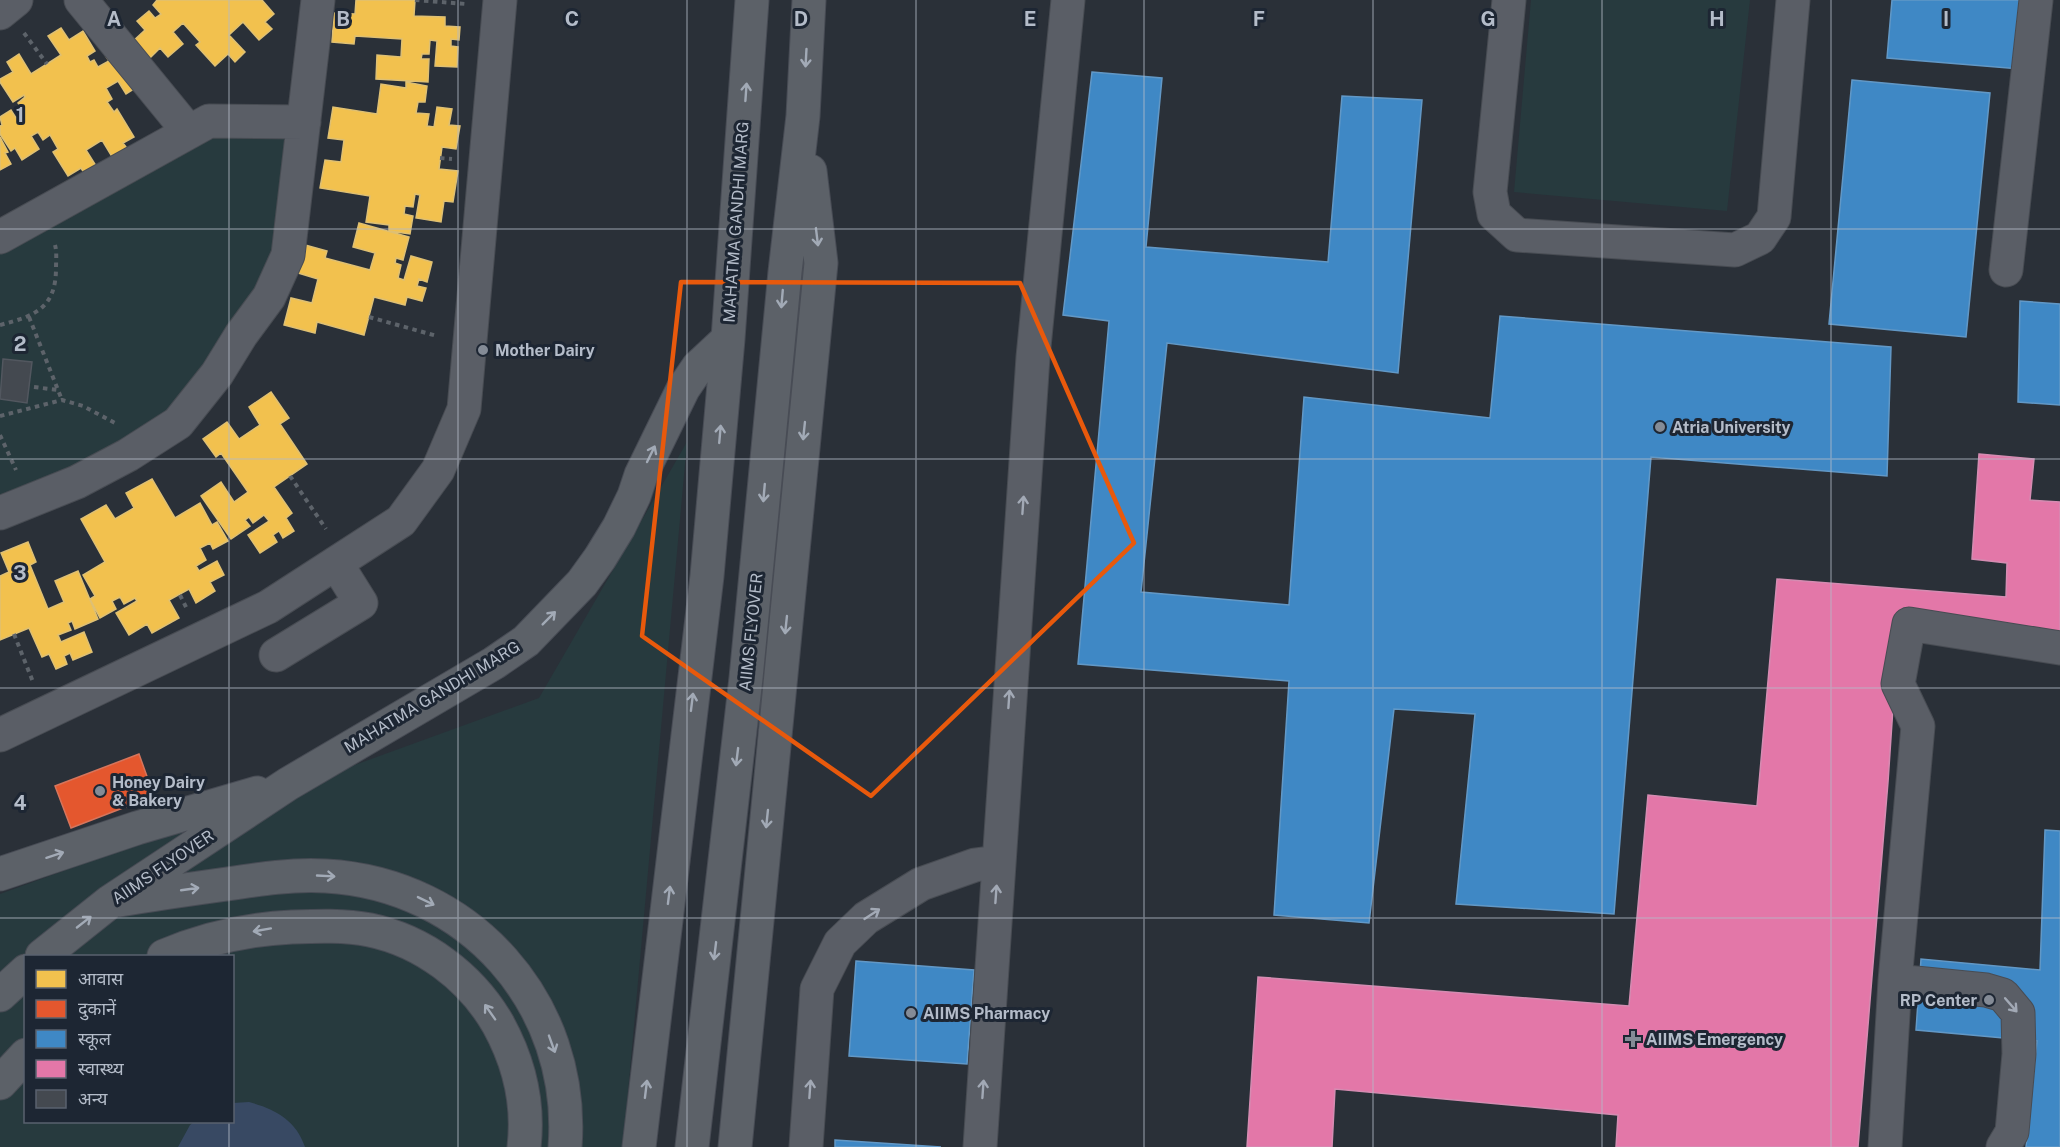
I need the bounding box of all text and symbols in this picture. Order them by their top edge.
text: A [107,7,121,31]
text: B [336,7,350,31]
text: C [565,7,579,31]
text: D [794,7,808,31]
text: E [1024,7,1036,31]
text: F [1253,7,1265,31]
text: G [1480,7,1496,31]
text: H [1709,7,1725,31]
text: I [1943,7,1949,31]
one-way arrow [801,47,812,67]
one-way arrow [740,82,751,102]
text: 1 [16,103,24,127]
street label: MAHATMA GANDHI MARG [719,121,753,323]
one-way arrow [812,226,823,246]
one-way arrow [776,289,787,309]
text: 2 [14,332,26,356]
place label: Mother Dairy [495,341,595,360]
marker: Mother Dairy [476,343,490,357]
place label: Atria University [1672,418,1791,437]
one-way arrow [798,420,809,440]
marker: Atria University [1653,420,1667,434]
one-way arrow [715,425,726,445]
one-way arrow [645,446,657,464]
one-way arrow [758,483,769,503]
one-way arrow [1017,495,1028,515]
text: 3 [13,561,27,585]
street label: AIIMS FLYOVER [735,572,767,692]
one-way arrow [541,610,556,625]
one-way arrow [780,614,791,634]
street label: MAHATMA GANDHI MARG [341,637,523,757]
one-way arrow [1004,690,1015,710]
one-way arrow [687,692,698,712]
one-way arrow [731,747,742,767]
place label: Honey Dairy & Bakery [112,773,205,810]
marker: Honey Dairy & Bakery [93,784,107,798]
text: 4 [13,791,27,815]
one-way arrow [761,808,772,828]
street label: AIIMS FLYOVER [108,826,218,908]
one-way arrow [45,848,64,859]
one-way arrow [315,871,335,882]
one-way arrow [179,884,199,895]
one-way arrow [991,885,1002,905]
one-way arrow [664,886,675,906]
one-way arrow [417,896,435,908]
one-way arrow [864,908,880,920]
one-way arrow [75,916,91,929]
one-way arrow [253,925,272,936]
one-way arrow [709,941,720,961]
legend [24,955,234,1123]
text: आवास [78,968,124,989]
place label: RP Center [1900,991,1977,1010]
marker: RP Center [1982,993,1996,1007]
one-way arrow [2004,997,2018,1012]
text: दुकानें [78,998,117,1021]
one-way arrow [484,1004,496,1021]
place label: AIIMS Pharmacy [923,1004,1050,1023]
marker: AIIMS Pharmacy [904,1006,918,1020]
text: स्कूल [78,1028,112,1051]
marker: AIIMS Emergency [1624,1030,1642,1048]
place label: AIIMS Emergency [1646,1030,1783,1049]
one-way arrow [547,1034,558,1052]
text: स्वास्थ्य [78,1058,124,1079]
one-way arrow [641,1079,652,1099]
one-way arrow [805,1079,816,1099]
one-way arrow [978,1079,989,1099]
text: अन्य [78,1088,108,1109]

